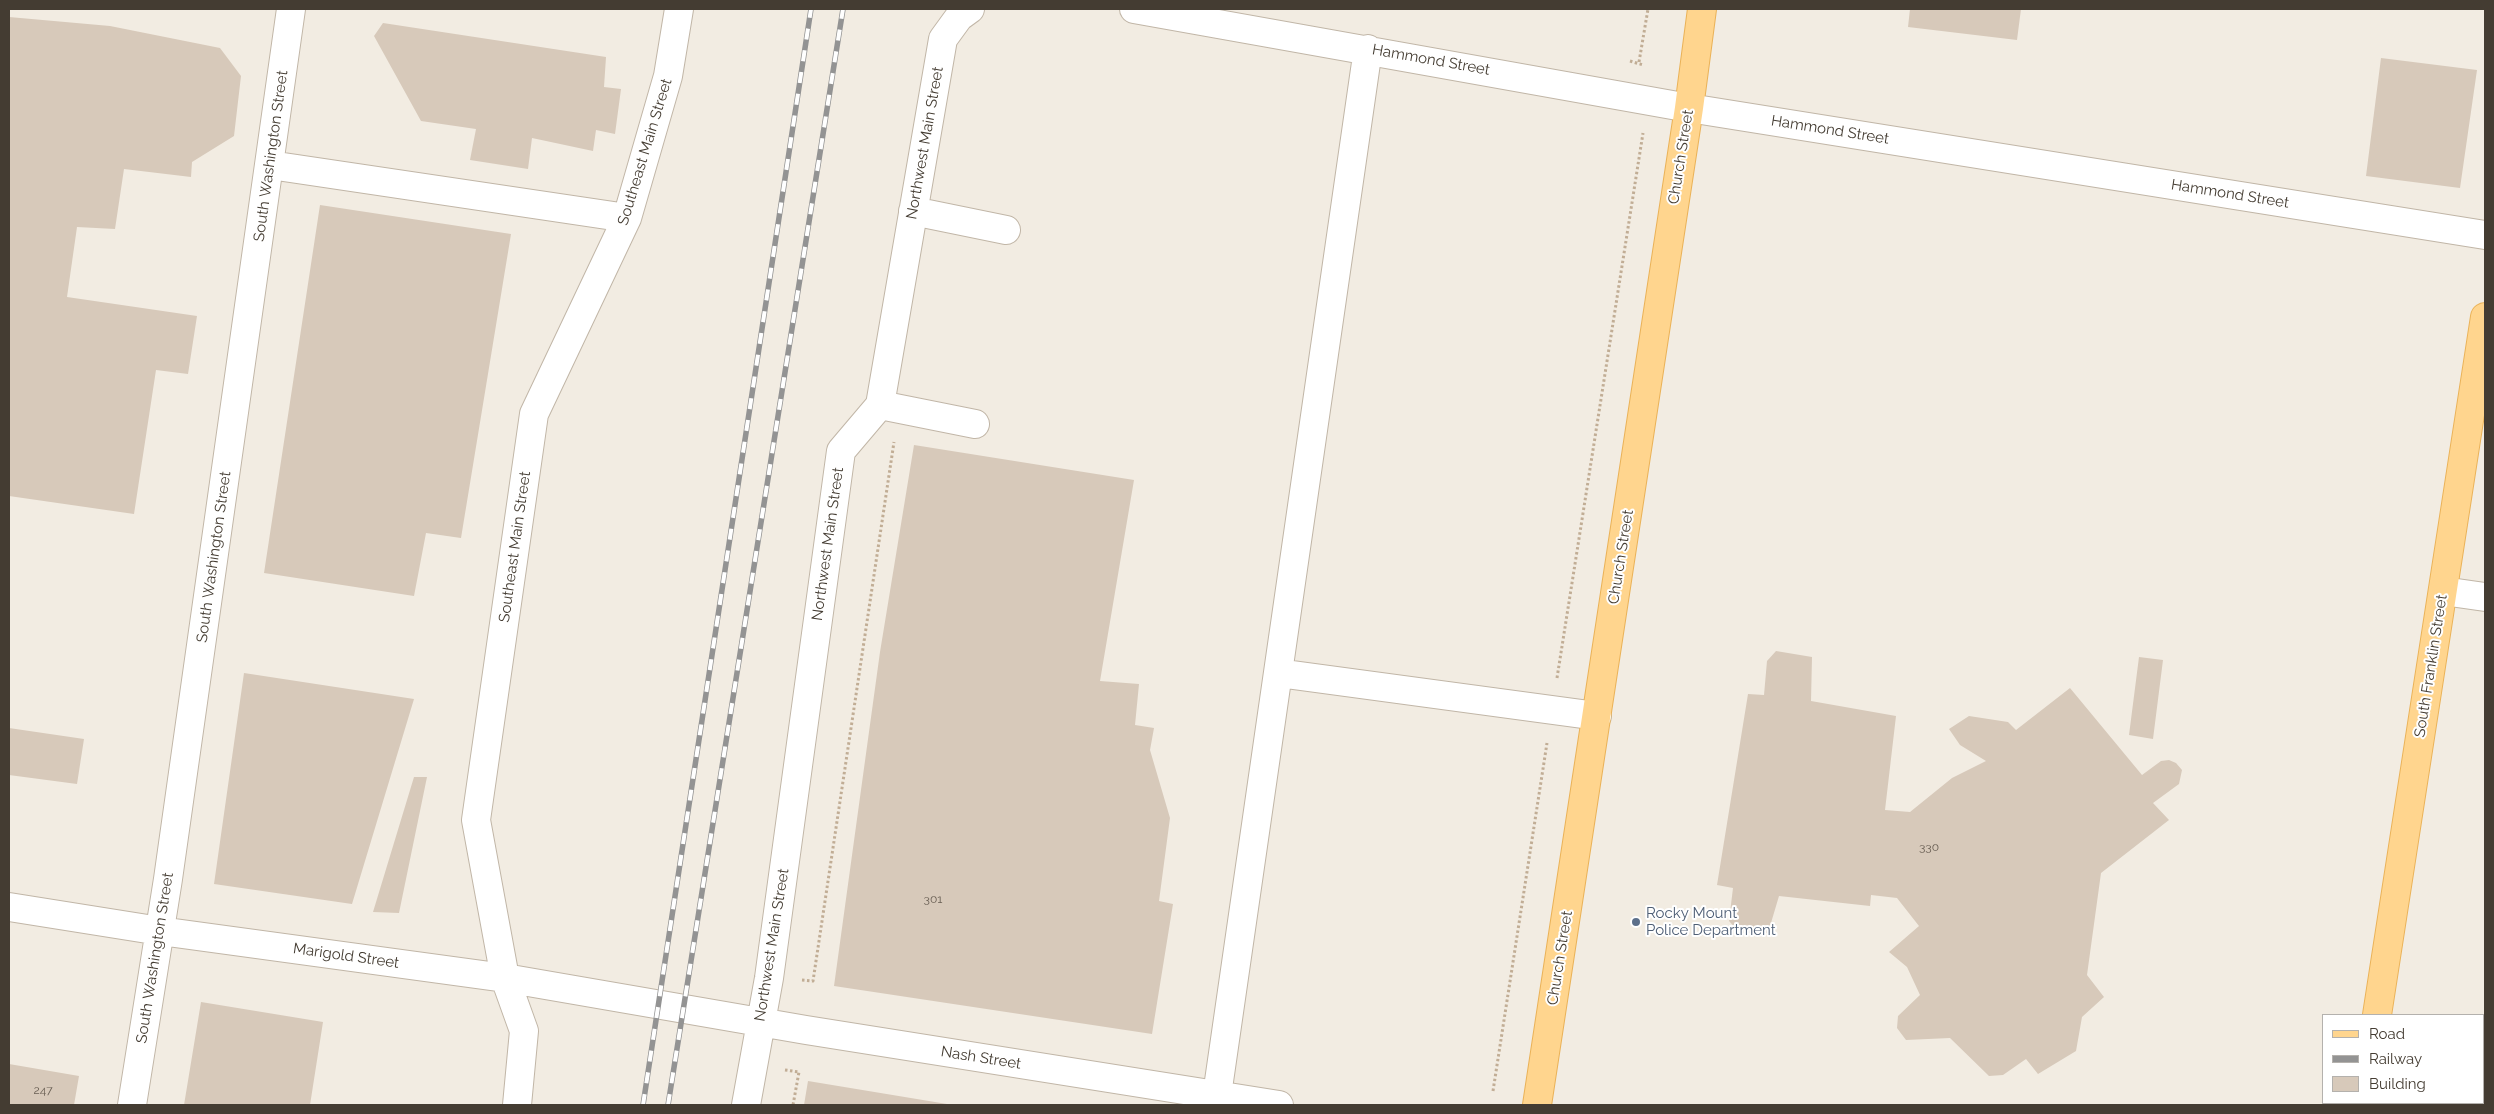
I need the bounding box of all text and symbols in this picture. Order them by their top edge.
street label: Hammond Street [1371,41,1491,79]
street label: Northwest Main Street [903,65,947,221]
street label: South Washington Street [250,69,292,243]
street label: Southeast Main Street [614,76,676,228]
street label: Church Street [1665,108,1697,206]
street label: Hammond Street [1770,112,1890,148]
street label: Hammond Street [2170,176,2290,212]
street label: Northwest Main Street [808,466,848,622]
street label: South Washington Street [193,470,235,644]
street label: Southeast Main Street [495,470,535,624]
street label: Church Street [1605,508,1637,606]
street label: South Franklin Street [2411,593,2451,739]
house number: 330 [1919,840,1939,854]
street label: Northwest Main Street [751,867,793,1023]
street label: South Washington Street [133,871,177,1045]
house number: 301 [924,892,942,906]
place label: Rocky Mount Police Department [1646,904,1776,939]
street label: Church Street [1544,909,1576,1007]
marker: Rocky Mount Police Department [1630,916,1642,928]
street label: Marigold Street [292,940,400,972]
legend [2322,1014,2484,1104]
text: Road [2369,1025,2405,1043]
street label: Nash Street [940,1043,1022,1073]
text: Railway [2369,1050,2422,1068]
text: Building [2369,1075,2426,1093]
house number: 247 [33,1083,53,1097]

